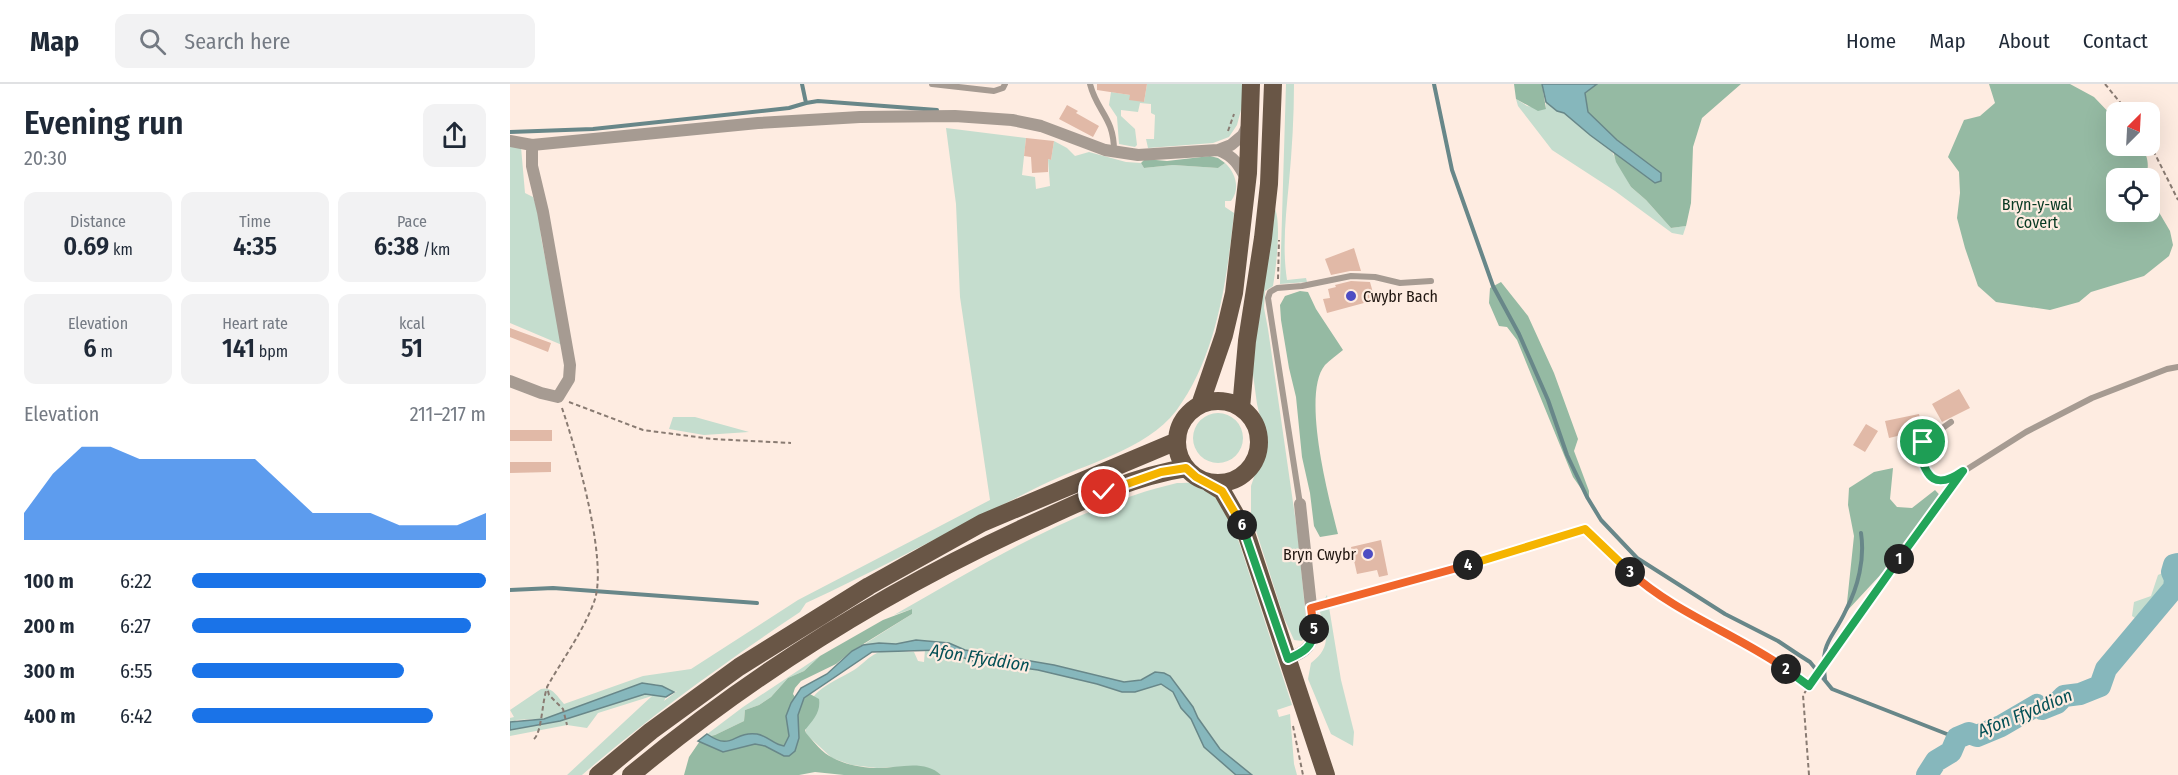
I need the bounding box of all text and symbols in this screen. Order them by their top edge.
search box [115,14,535,68]
text: Map [30,25,79,58]
icon: search [136,25,169,58]
text: Search here [184,28,290,55]
text: Home [1846,28,1896,54]
text: Map [1929,28,1966,54]
text: About [1999,28,2050,54]
text: Contact [2083,28,2148,54]
north arrow [2106,102,2160,156]
map controls [2106,102,2160,222]
text: Evening run [24,103,184,143]
button: share [423,104,486,167]
text: 20:30 [24,146,67,170]
button: locate [2106,168,2160,222]
park label: Bryn-y-wal Covert [2002,195,2072,232]
text: Distance [70,212,126,231]
text: Time [239,212,271,231]
text: Pace [397,212,427,231]
text: 0.69 [63,231,109,262]
text: 4:35 [233,231,277,262]
text: 6:38 [374,231,419,262]
text: km [109,240,133,259]
text: /km [419,240,450,259]
place label: Cwybr Bach [1363,287,1438,306]
marker: Cwybr Bach [1344,289,1358,303]
text: Elevation [68,314,128,333]
text: Heart rate [222,314,288,333]
text: kcal [399,314,425,333]
text: 6 [83,333,97,364]
text: 141 [222,333,255,364]
text: 51 [401,333,423,364]
text: m [97,342,113,361]
text: bpm [255,342,288,361]
text: Elevation [24,402,99,426]
text: 211–217 m [410,402,486,426]
pin [1897,416,1948,467]
icon: arrive [1906,425,1939,458]
pin [1078,466,1129,517]
icon: check [1087,475,1120,508]
pin: 6 [1227,510,1257,540]
text: 6 [1238,515,1246,534]
pin: 1 [1884,544,1914,574]
place label: Bryn Cwybr [1283,545,1356,564]
marker: Bryn Cwybr [1361,547,1375,561]
text: 1 [1896,549,1902,568]
pin: 4 [1453,550,1483,580]
text: 4 [1464,555,1472,574]
pin: 3 [1615,557,1645,587]
text: 3 [1626,562,1634,581]
text: 100 m [24,569,74,593]
text: 6:22 [120,569,152,593]
text: 200 m [24,614,75,638]
text: 6:27 [120,614,151,638]
pin: 5 [1299,614,1329,644]
text: 5 [1310,619,1318,638]
water label: Afon Ffyddion [928,639,1031,677]
pin: 2 [1771,654,1801,684]
text: 300 m [24,659,75,683]
text: 6:55 [120,659,153,683]
text: 2 [1782,659,1790,678]
water label: Afon Ffyddion [1973,684,2076,742]
text: 400 m [24,704,76,728]
text: 6:42 [120,704,152,728]

